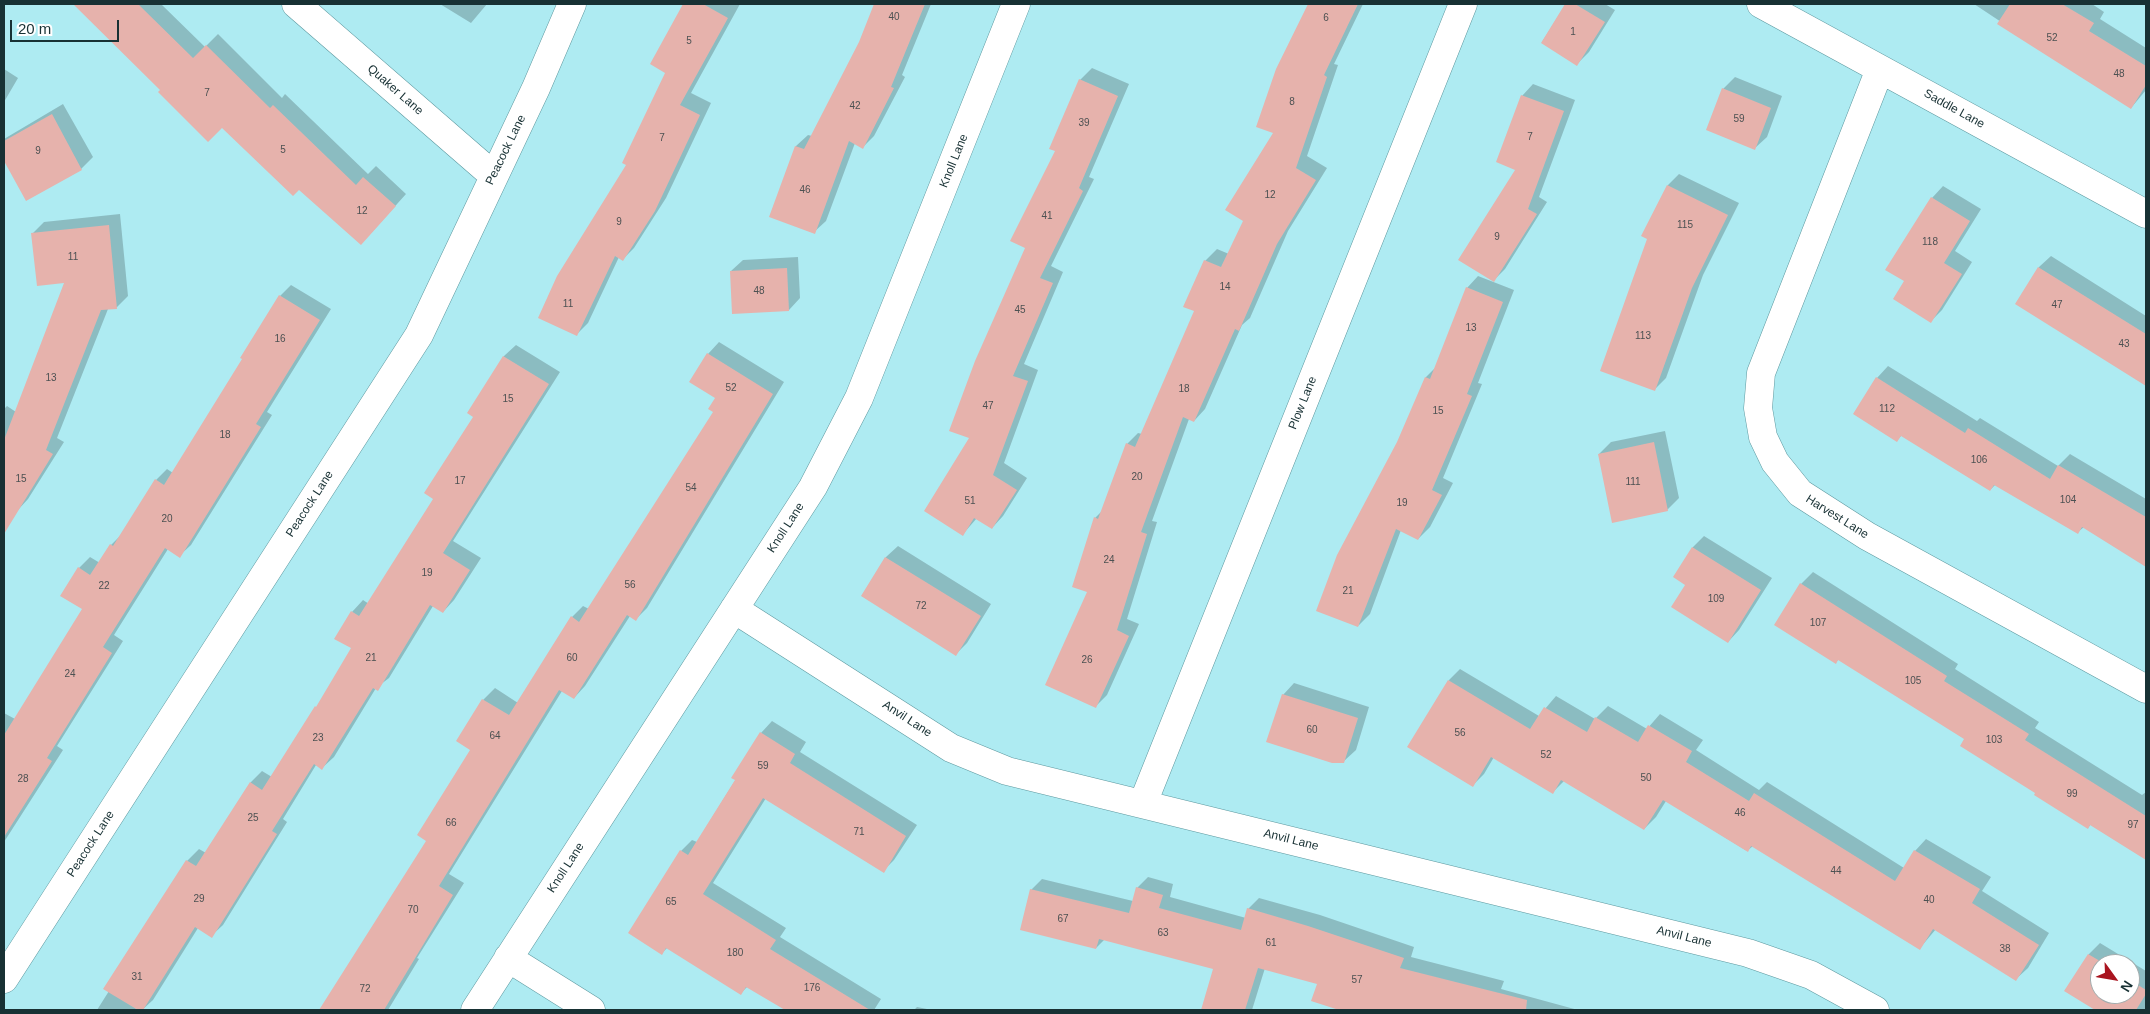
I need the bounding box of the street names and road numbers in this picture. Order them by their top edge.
street label: Quaker Lane [364,62,426,118]
street label: Saddle Lane [1921,86,1987,132]
street label: Peacock Lane [483,113,529,187]
street label: Knoll Lane [937,132,971,190]
street label: Plow Lane [1286,374,1320,432]
street label: Peacock Lane [283,468,337,540]
street label: Harvest Lane [1803,492,1871,542]
street label: Knoll Lane [765,500,807,556]
street label: Anvil Lane [880,698,934,740]
street label: Peacock Lane [64,808,118,880]
street label: Anvil Lane [1262,826,1320,854]
street label: Knoll Lane [545,840,587,896]
street label: Anvil Lane [1655,923,1713,951]

